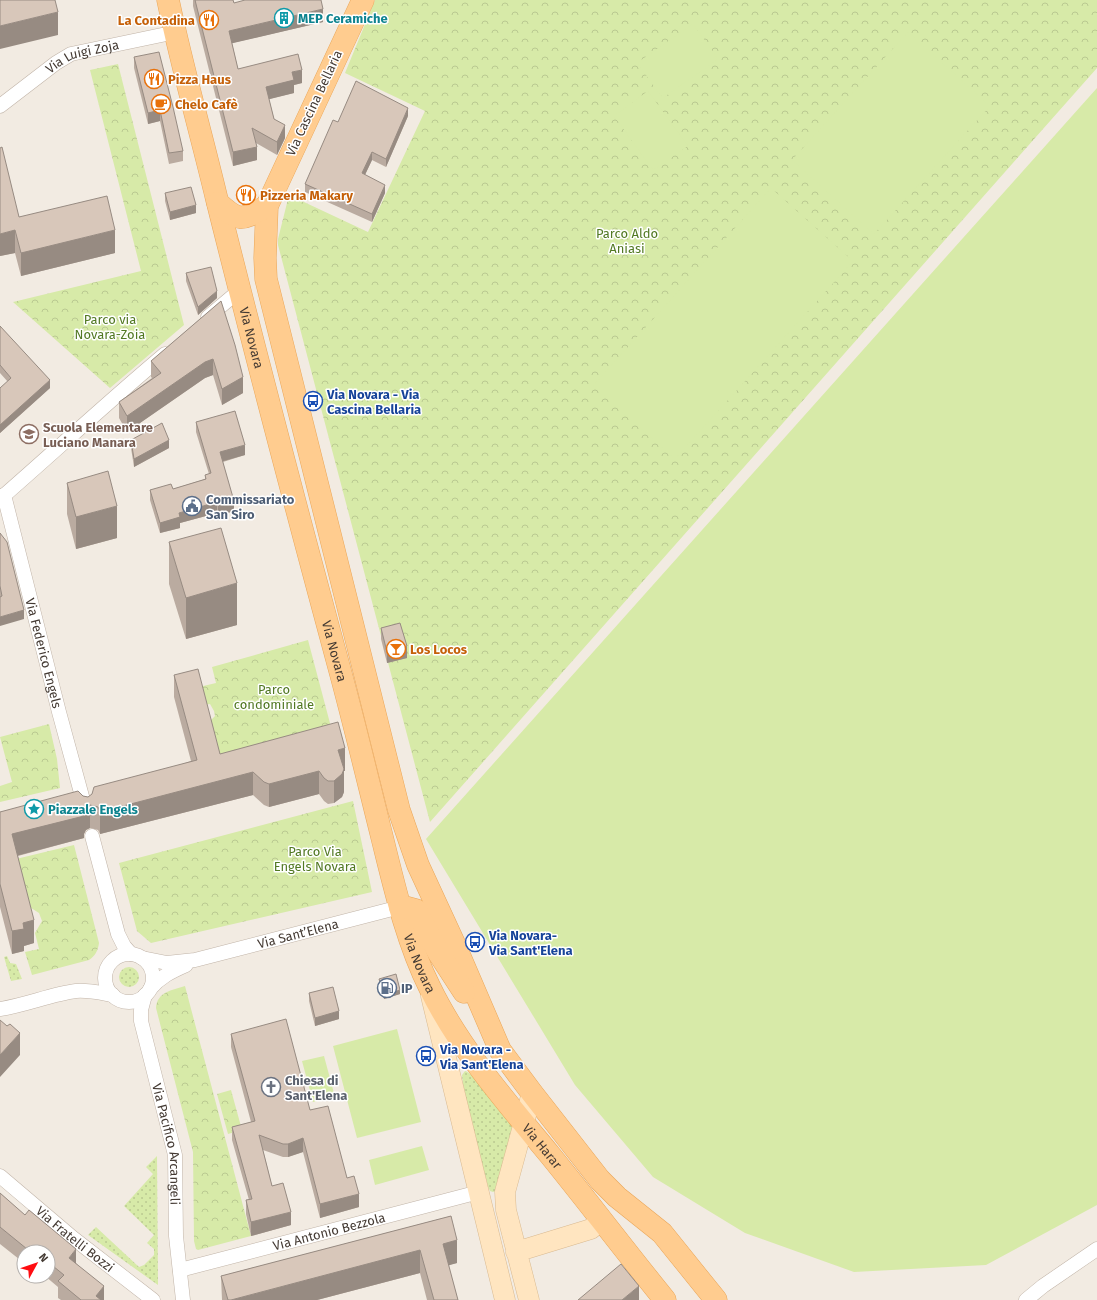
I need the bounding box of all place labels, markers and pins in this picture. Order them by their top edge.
building icon: MEP Ceramiche [273,7,295,29]
restaurant icon: La Contadina [198,9,220,31]
place label: MEP Ceramiche [298,11,388,26]
place label: La Contadina [118,13,195,28]
restaurant icon: Pizza Haus [143,68,165,90]
place label: Pizza Haus [168,72,232,87]
cafe icon: Chelo Cafè [150,93,172,115]
place label: Chelo Cafè [175,97,238,112]
restaurant icon: Pizzeria Makary [235,184,257,206]
place label: Pizzeria Makary [260,188,353,203]
place label: Via Novara - Via Cascina Bellaria [326,387,421,417]
bus stop icon: Via Novara - Via Cascina Bellaria [302,390,324,412]
place label: Scuola Elementare Luciano Manara [43,420,153,450]
school or university icon: Scuola Elementare Luciano Manara [18,423,40,445]
place label: Commissariato San Siro [206,492,295,522]
public building icon: Commissariato San Siro [181,495,203,517]
bar icon: Los Locos [385,638,407,660]
place label: Los Locos [410,642,468,657]
place icon: Piazzale Engels [23,798,45,820]
place label: Piazzale Engels [48,802,138,817]
place label: Via Novara- Via Sant'Elena [488,928,573,958]
bus stop icon: Via Novara- Via Sant'Elena [464,931,486,953]
fuel station icon: IP [376,977,398,999]
place label: IP [401,981,413,996]
place label: Via Novara - Via Sant'Elena [439,1042,524,1072]
bus stop icon: Via Novara - Via Sant'Elena [415,1045,437,1067]
place label: Chiesa di Sant'Elena [285,1073,347,1103]
church icon: Chiesa di Sant'Elena [260,1076,282,1098]

